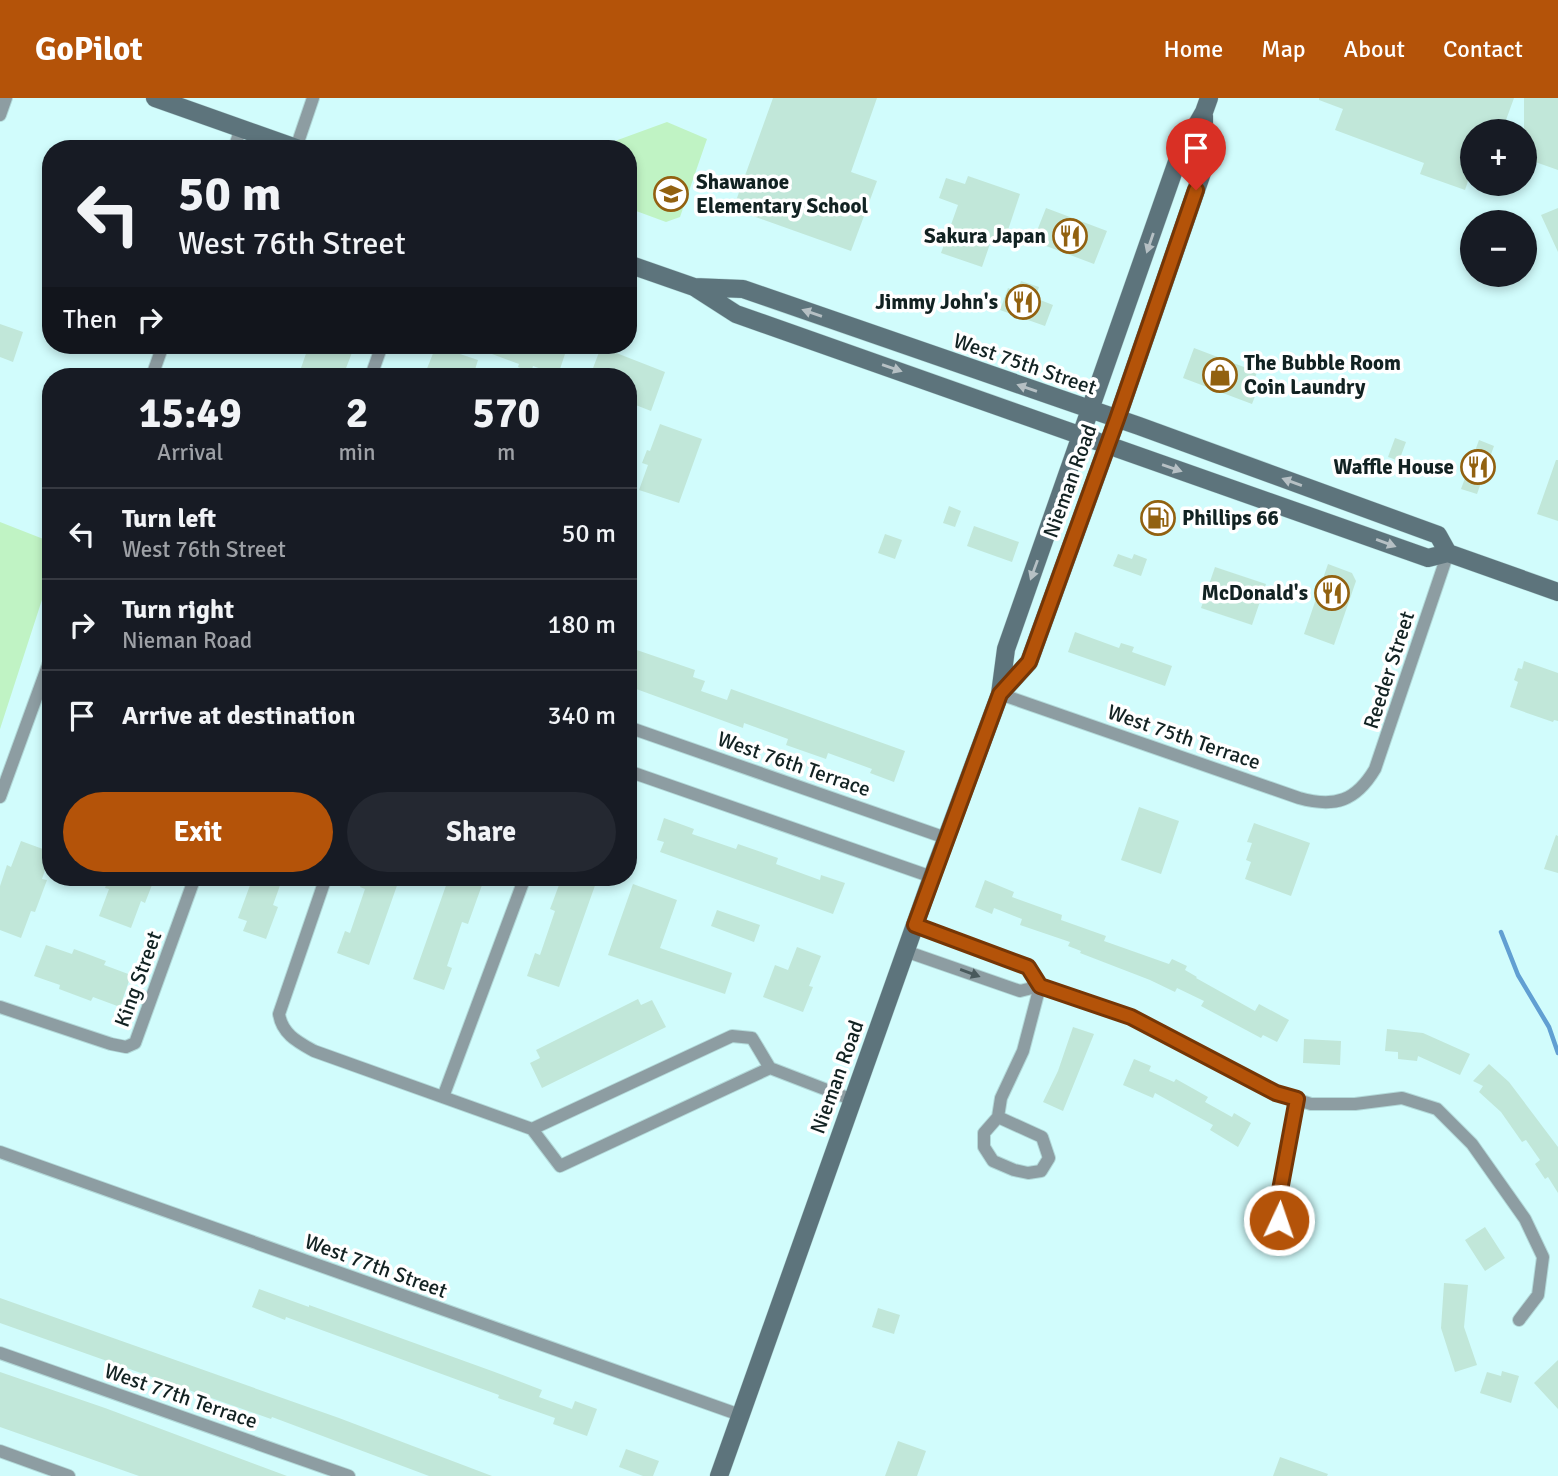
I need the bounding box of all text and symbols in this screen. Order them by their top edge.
text: GoPilot [35,29,143,70]
text: Home [1163,34,1223,64]
text: Map [1261,34,1306,64]
text: About [1344,34,1405,64]
text: Contact [1443,34,1523,64]
pin [1166,118,1226,190]
map controls [1460,119,1537,287]
button: + [1460,119,1537,196]
icon: arrive [1177,129,1215,167]
text: 50 m [178,164,281,224]
icon: left [63,168,154,259]
place label: Shawanoe Elementary School [696,169,868,219]
school or university icon: Shawanoe Elementary School [652,175,690,213]
button: − [1460,210,1537,287]
restaurant icon: Sakura Japan [1051,217,1089,255]
place label: Sakura Japan [924,223,1046,249]
text: West 76th Street [178,224,406,263]
one-way arrow [1144,232,1154,253]
restaurant icon: Jimmy John's [1004,283,1042,321]
place label: Jimmy John's [875,289,998,315]
icon: right [131,301,169,339]
text: Then [63,304,117,336]
one-way arrow [801,307,822,318]
street label: West 75th Street [950,327,1100,401]
place label: The Bubble Room Coin Laundry [1244,350,1401,400]
shop icon: The Bubble Room Coin Laundry [1201,356,1239,394]
one-way arrow [882,363,903,374]
one-way arrow [1016,382,1037,393]
text: 15:49 [139,388,242,439]
text: 2 [346,388,368,439]
text: 570 [472,388,540,439]
street label: Nieman Road [1037,421,1103,541]
text: Arrival [157,438,223,467]
text: min [338,438,376,467]
text: m [497,438,515,467]
restaurant icon: Waffle House [1459,448,1497,486]
place label: Waffle House [1333,454,1454,480]
one-way arrow [1161,463,1182,474]
one-way arrow [1281,476,1302,487]
fuel station icon: Phillips 66 [1139,499,1177,537]
text: Turn left [122,503,216,535]
place label: Phillips 66 [1182,505,1279,531]
icon: left [63,515,101,553]
text: 50 m [561,518,616,550]
text: West 76th Street [122,535,286,564]
one-way arrow [1376,538,1397,549]
one-way arrow [1029,559,1040,580]
restaurant icon: McDonald's [1313,574,1351,612]
place label: McDonald's [1201,580,1308,606]
text: Turn right [122,594,234,626]
icon: right [63,606,101,644]
street label: Reeder Street [1358,608,1420,732]
text: 180 m [547,609,616,641]
text: Nieman Road [122,626,252,655]
icon: arrive [63,697,101,735]
street label: West 75th Terrace [1104,699,1264,775]
text: Arrive at destination [122,700,355,732]
text: 340 m [547,700,616,732]
street label: West 76th Terrace [714,726,874,802]
button: Exit [63,792,333,872]
button: Share [347,792,616,872]
street label: King Street [109,928,167,1030]
one-way arrow [959,968,980,979]
street label: Nieman Road [804,1017,870,1137]
position arrow [1242,1183,1316,1257]
street label: West 77th Street [301,1228,451,1304]
street label: West 77th Terrace [101,1358,261,1434]

